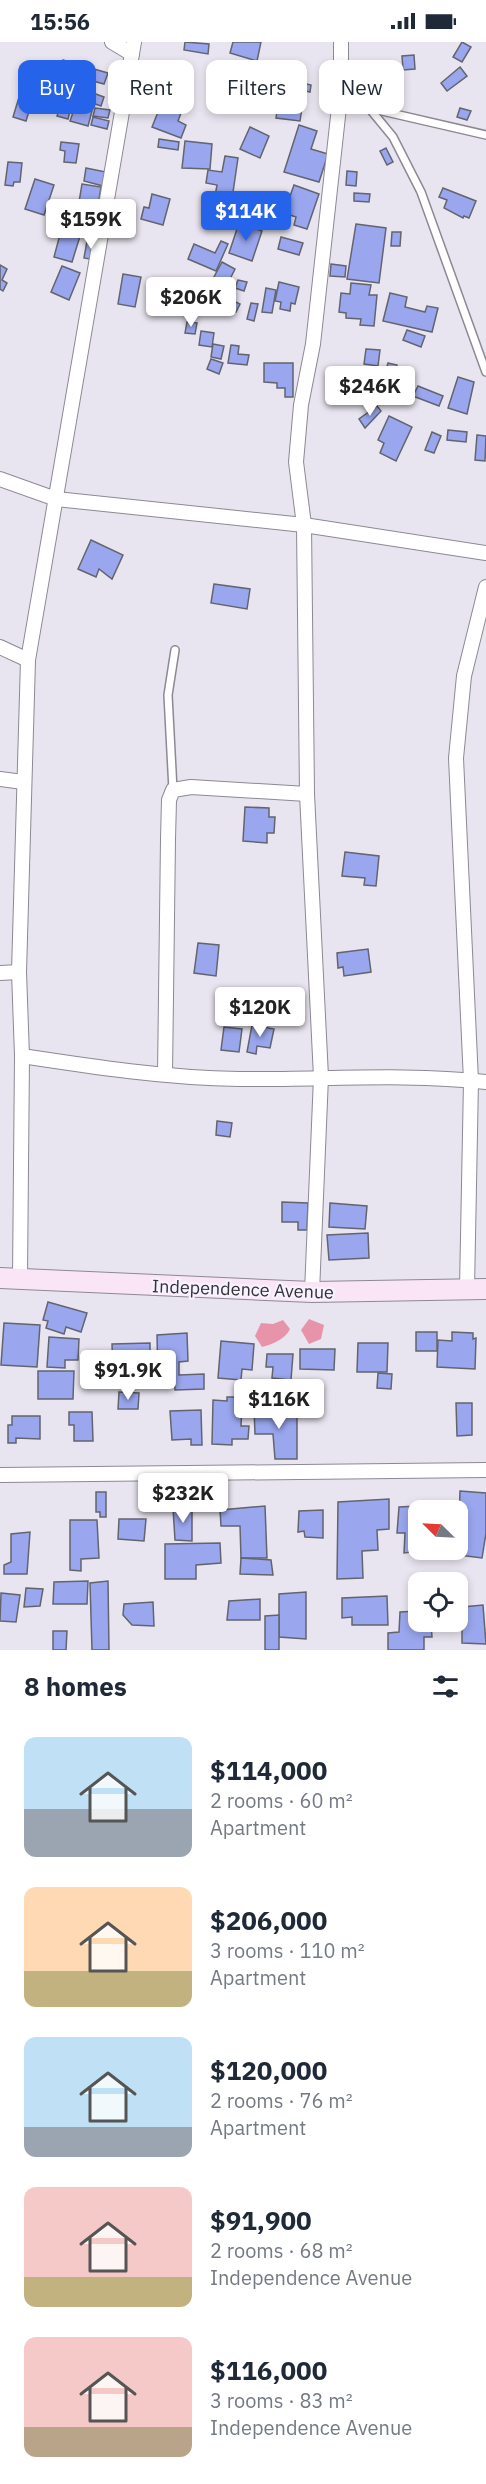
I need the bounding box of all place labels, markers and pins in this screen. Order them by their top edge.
pin: $114K [204,191,288,242]
pin: $159K [49,199,133,250]
pin: $206K [149,277,233,328]
pin: $246K [328,366,412,417]
pin: $120K [218,987,302,1038]
pin: $91.9K [79,1350,177,1401]
pin: $116K [237,1379,321,1430]
pin: $232K [141,1473,225,1524]

